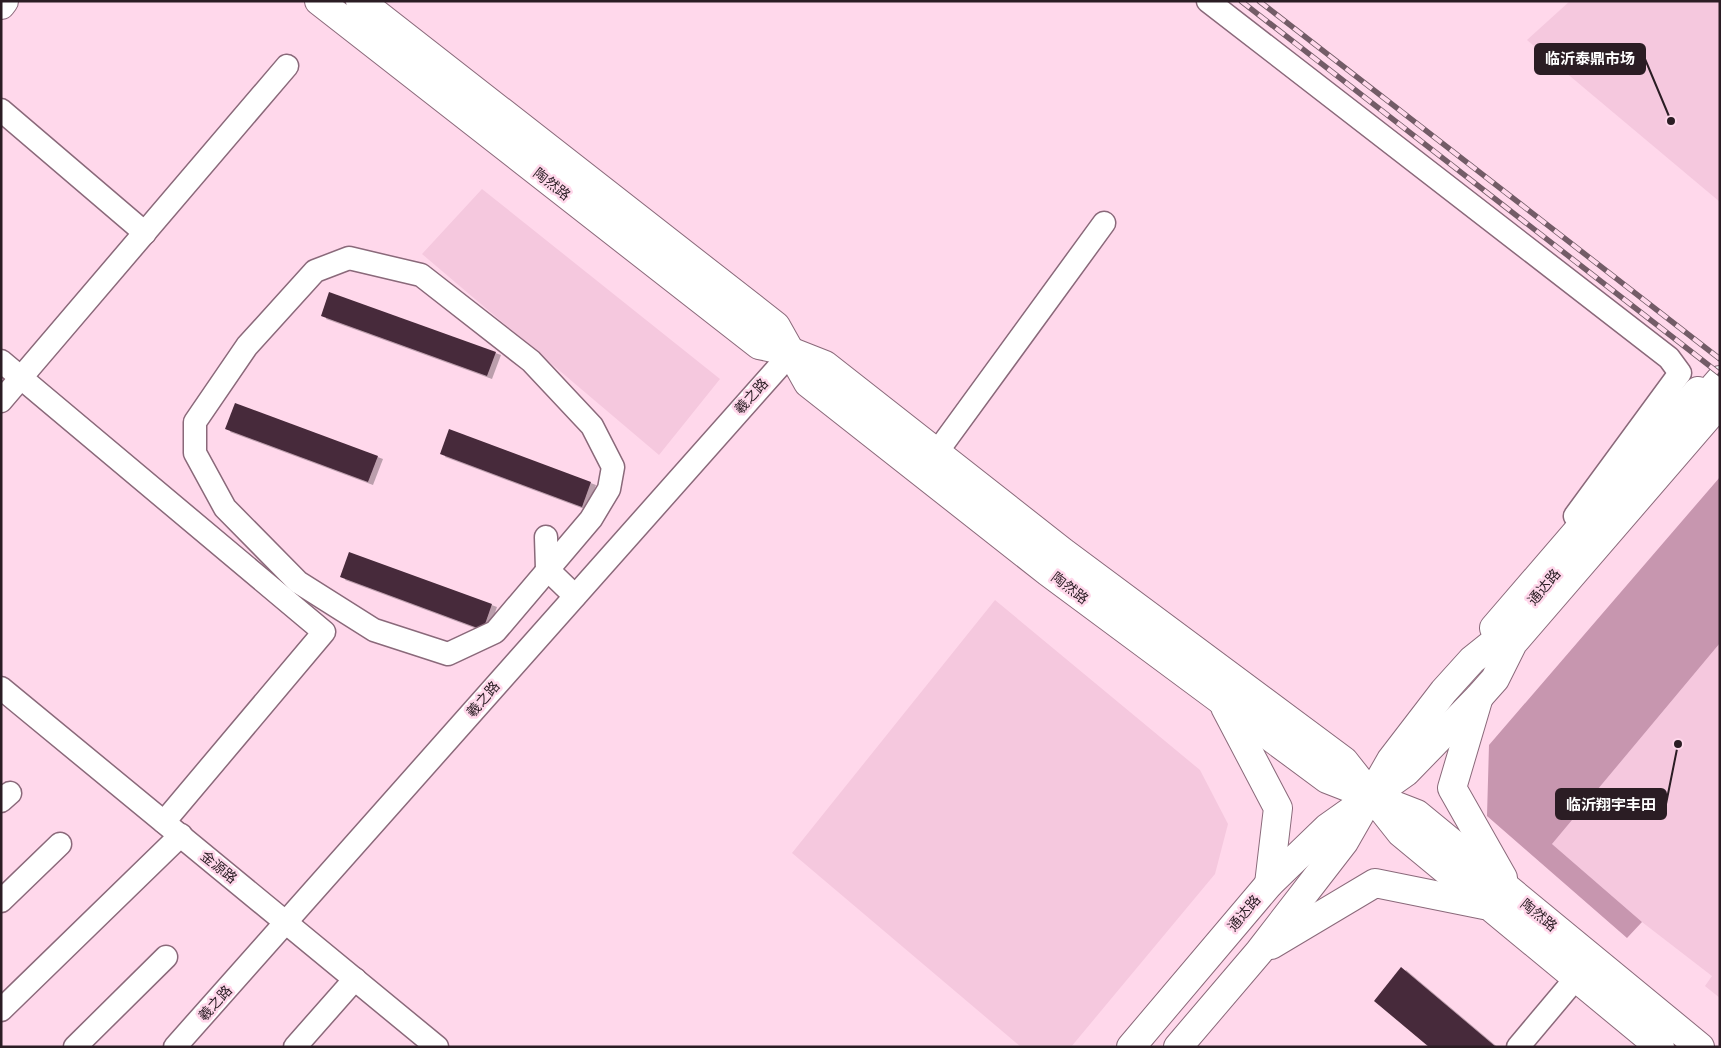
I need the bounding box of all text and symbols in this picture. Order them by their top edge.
callout: 临沂泰鼎市场 [1535,44,1645,74]
text: 临沂泰鼎市场 [1545,49,1635,67]
street label: 陶然路 [531,164,574,203]
street label: 羲之路 [730,374,771,417]
street label: 通达路 [1524,565,1564,608]
street label: 陶然路 [1048,568,1092,607]
street label: 羲之路 [462,677,503,720]
callout: 临沂翔宇丰田 [1556,789,1666,819]
text: 临沂翔宇丰田 [1566,795,1656,813]
street label: 金源路 [198,847,241,886]
street label: 通达路 [1224,891,1264,934]
street label: 陶然路 [1518,895,1561,934]
street label: 羲之路 [194,981,235,1024]

